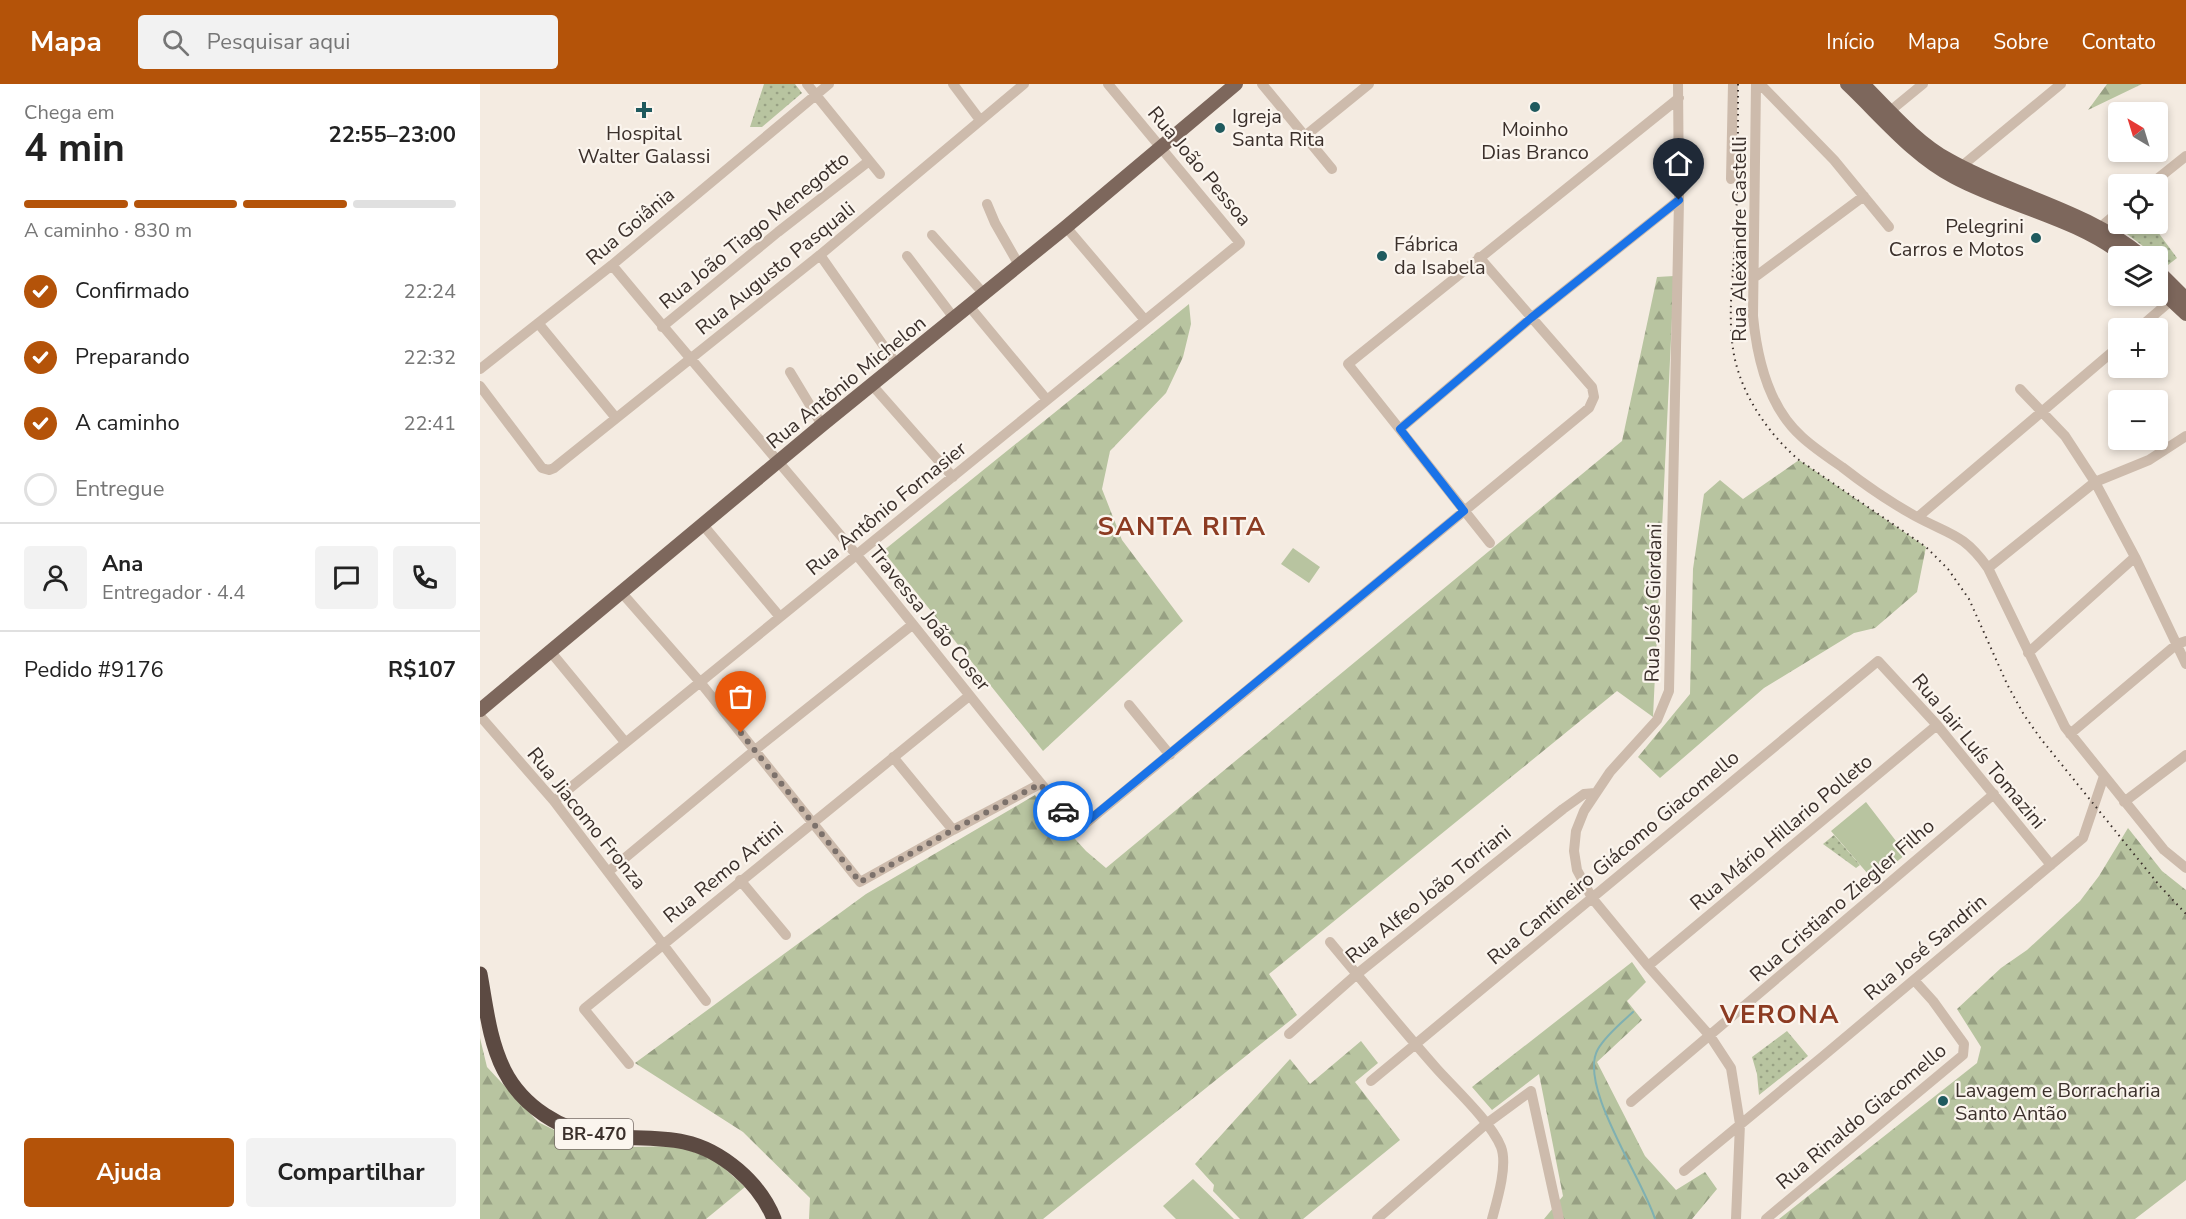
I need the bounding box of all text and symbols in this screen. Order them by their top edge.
search box [138,15,558,69]
text: Mapa [30,23,102,61]
icon: search [159,26,192,59]
text: Pesquisar aqui [207,27,350,57]
text: Início [1826,28,1875,56]
text: Mapa [1908,28,1960,56]
text: Sobre [1993,28,2049,56]
text: Contato [2082,28,2156,56]
text: Chega em [24,99,115,126]
marker: Moinho Dias Branco [1528,100,1542,114]
marker: Hospital Walter Galassi [635,101,653,119]
street label: Rua João Pessoa [1142,101,1258,232]
north arrow [2108,102,2168,162]
map controls [2108,102,2168,450]
place label: Igreja Santa Rita [1232,103,1325,153]
place label: Moinho Dias Branco [1481,116,1589,166]
text: 22:55–23:00 [328,120,456,150]
place label: Hospital Walter Galassi [578,120,710,170]
marker: Igreja Santa Rita [1213,121,1227,135]
text: 4 min [24,122,125,175]
street label: Rua Alexandre Castelli [1726,136,1753,342]
pin [1653,138,1704,200]
street label: Rua João Tiago Menegotto [654,145,855,316]
icon: home [1662,147,1695,180]
button: locate [2108,174,2168,234]
street label: Rua Goiânia [580,181,680,271]
street label: Rua Augusto Pasquali [690,196,861,341]
place label: Pelegrini Carros e Motos [1889,213,2024,263]
text: A caminho · 830 m [24,217,192,244]
place label: Fábrica da Isabela [1394,231,1486,281]
marker: Pelegrini Carros e Motos [2029,231,2043,245]
button: layers [2108,246,2168,306]
marker: Fábrica da Isabela [1375,249,1389,263]
icon: check [24,275,57,308]
text: Confirmado [75,276,190,306]
text: 22:24 [403,278,456,305]
street label: Rua Antônio Michelon [761,310,932,455]
button: + [2108,318,2168,378]
icon: check [24,341,57,374]
text: Preparando [75,342,190,372]
text: 22:32 [403,344,456,371]
button: − [2108,390,2168,450]
icon: check [24,407,57,440]
text: A caminho [75,408,180,438]
text: 22:41 [403,410,456,437]
street label: Rua Antônio Fornasier [800,435,972,582]
text: Entregue [75,474,164,504]
district label: SANTA RITA [1097,509,1267,544]
street label: Rua José Giordani [1639,523,1668,683]
street label: Travessa João Coser [863,540,997,697]
button: person [24,546,87,609]
button: chat [315,546,378,609]
button: phone [393,546,456,609]
text: Ana [102,549,143,579]
text: Entregador · 4.4 [102,579,245,606]
text: Pedido #9176 [24,655,164,685]
text: R$107 [388,655,456,685]
street label: Rua Jair Luís Tomazini [1906,668,2052,835]
pin [715,671,766,733]
icon: bag [724,680,757,713]
street label: Rua Jiacomo Fronza [521,742,652,895]
street label: Rua Cantineiro Giácomo Giacomello [1482,744,1745,971]
street label: Rua Mário Hillario Polleto [1684,748,1878,917]
courier [1033,781,1093,841]
icon: car [1047,795,1080,828]
street label: Rua Cristiano Ziegler Filho [1744,813,1940,988]
street label: Rua Remo Artini [658,816,789,929]
street label: Rua Alfeo João Torriani [1340,819,1517,970]
street label: Rua José Sandrin [1858,888,1992,1007]
district label: VERONA [1719,997,1840,1032]
street label: Rua Rinaldo Giacomello [1770,1037,1952,1196]
place label: Lavagem e Borracharia Santo Antão [1955,1077,2161,1127]
marker: Lavagem e Borracharia Santo Antão [1936,1094,1950,1108]
road number: BR-470 [555,1119,633,1149]
button: Ajuda [24,1138,234,1207]
button: Compartilhar [246,1138,456,1207]

